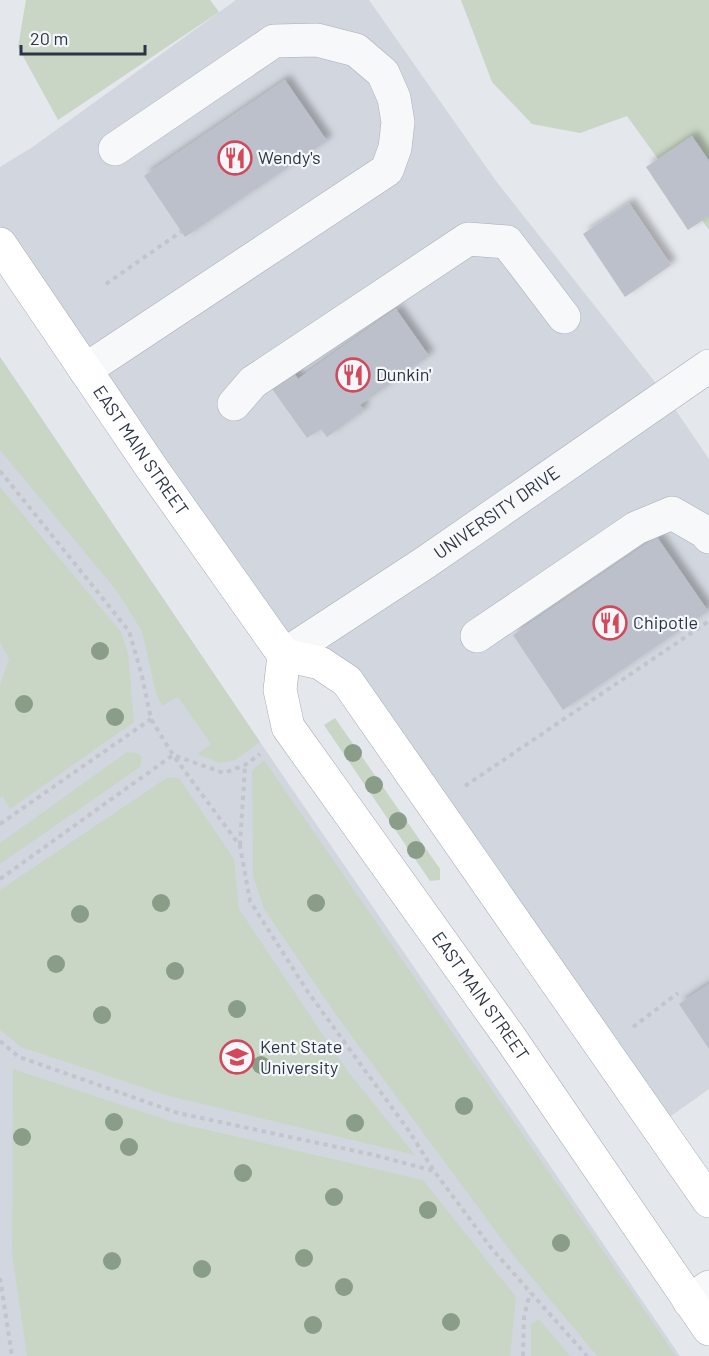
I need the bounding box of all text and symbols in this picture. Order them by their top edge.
scale bar [21,18,146,56]
text: 20 m [30,27,68,49]
restaurant icon: Wendy's [217,140,253,176]
place label: Wendy's [258,146,321,168]
restaurant icon: Dunkin' [335,357,371,393]
place label: Dunkin' [376,363,431,385]
street label: EAST MAIN STREET [89,381,194,519]
street label: UNIVERSITY DRIVE [429,461,563,563]
restaurant icon: Chipotle [592,605,628,641]
place label: Chipotle [633,611,698,633]
street label: EAST MAIN STREET [428,927,534,1064]
place label: Kent State University [260,1035,342,1078]
school or university icon: Kent State University [219,1039,255,1075]

